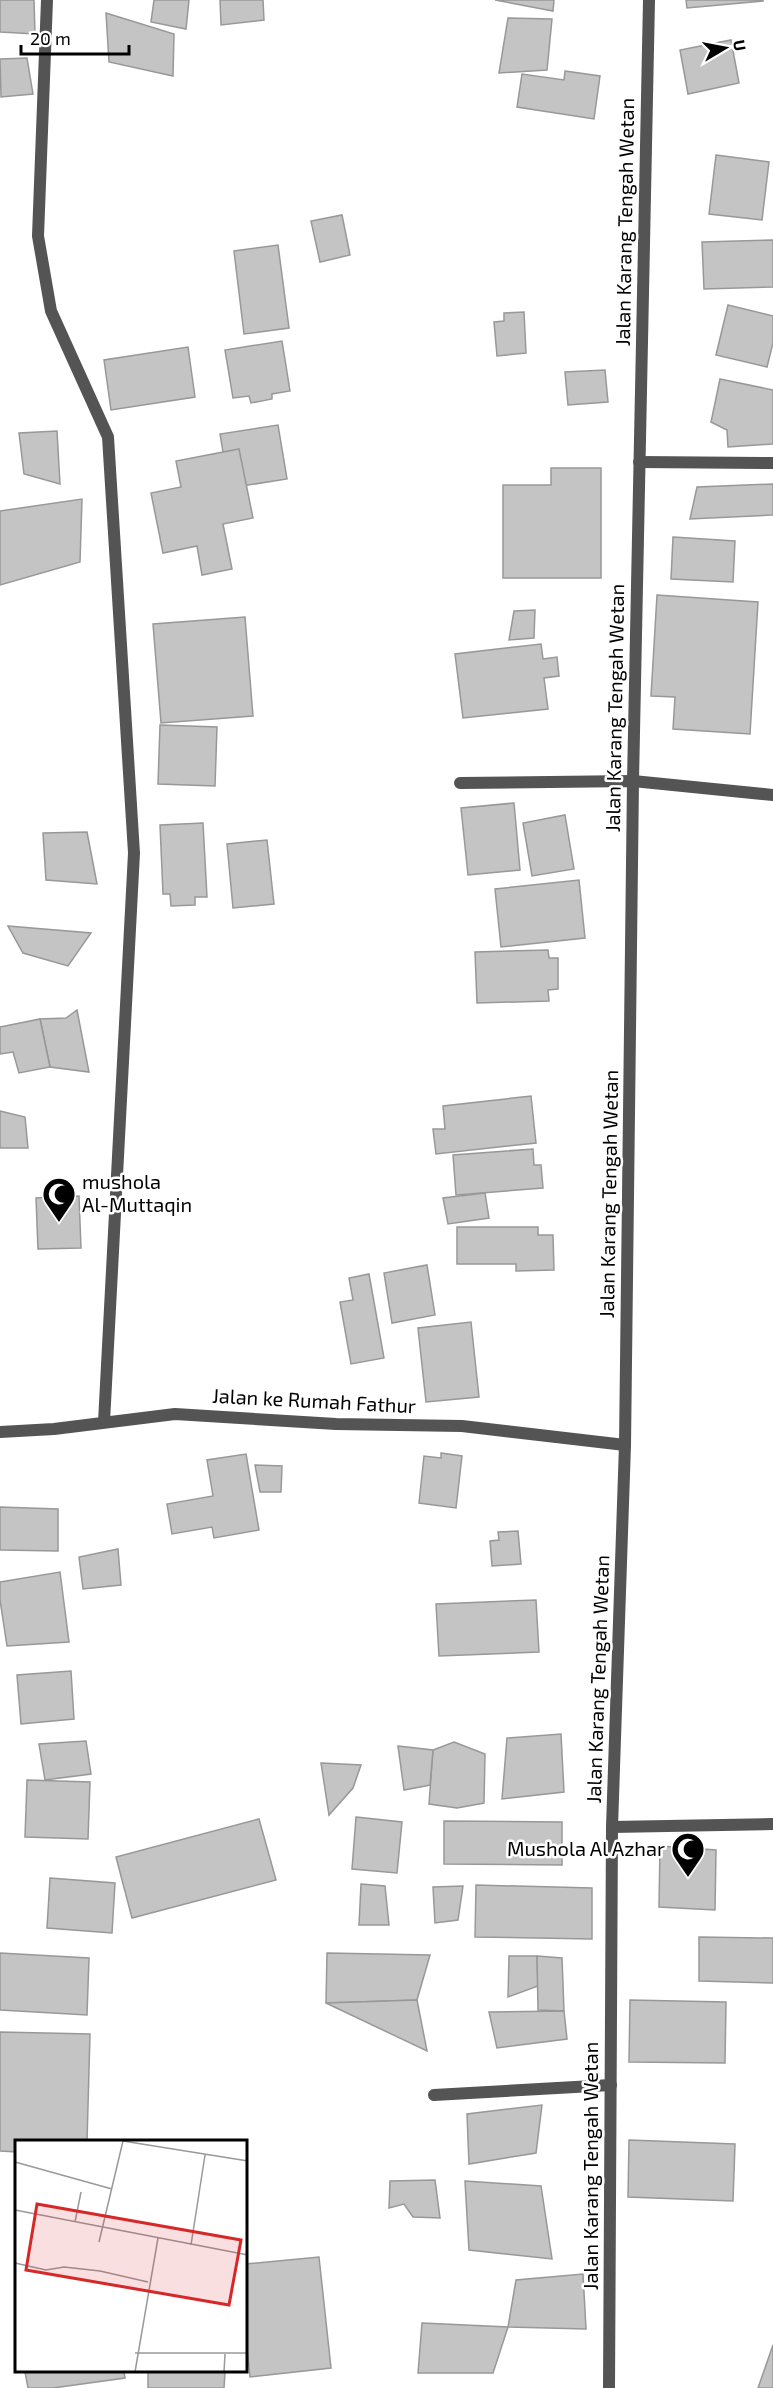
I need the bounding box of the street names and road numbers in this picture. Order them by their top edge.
street label: Jalan Karang Tengah Wetan [610,98,638,346]
street label: Jalan Karang Tengah Wetan [600,584,628,832]
street label: Jalan Karang Tengah Wetan [594,1070,622,1318]
street label: Jalan ke Rumah Fathur [211,1383,417,1417]
street label: Jalan Karang Tengah Wetan [581,1554,613,1804]
street label: Jalan Karang Tengah Wetan [578,2042,602,2290]

